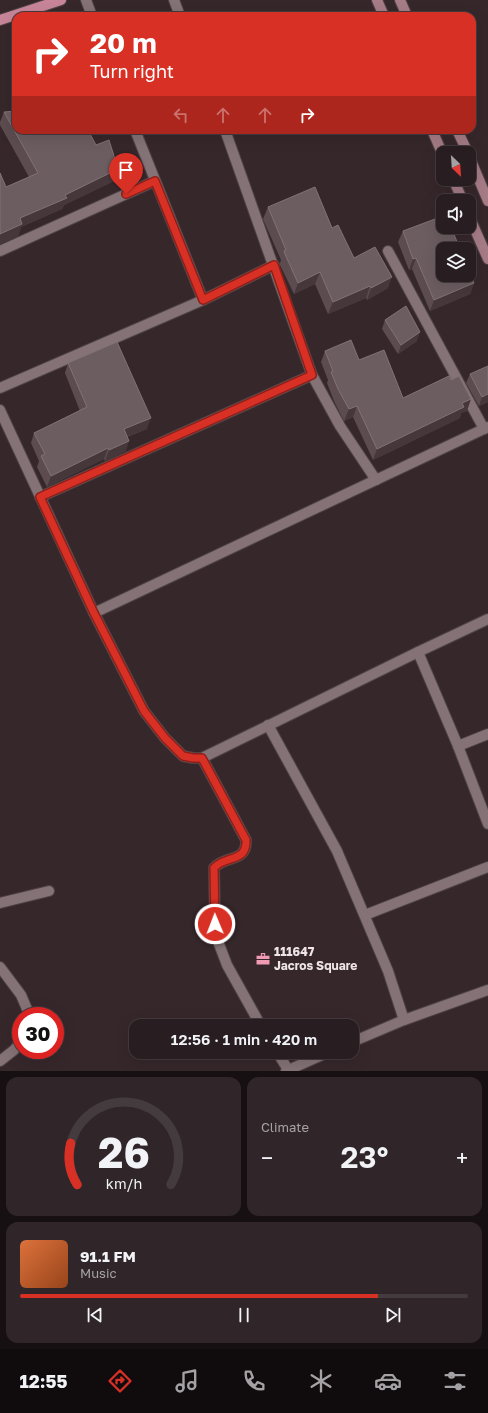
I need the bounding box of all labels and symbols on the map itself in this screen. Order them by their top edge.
north arrow [436,146,476,186]
pin [109,153,143,194]
position arrow [194,903,236,945]
place label: 111647 Jacros Square [274,944,357,973]
office icon: 111647 Jacros Square [255,951,271,967]
speed limit sign: 30 [12,1007,64,1059]

